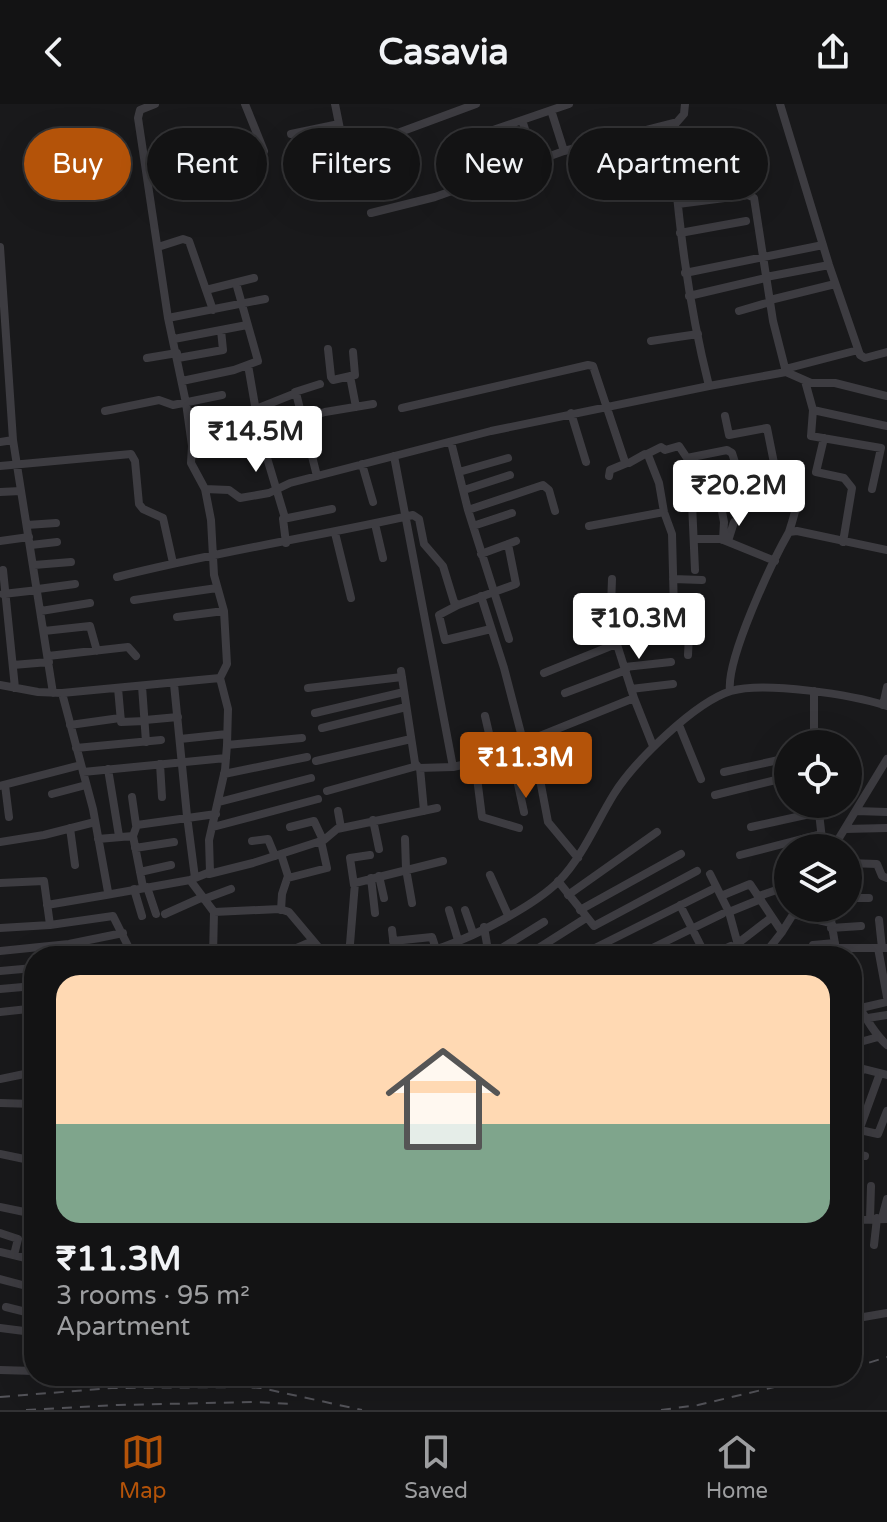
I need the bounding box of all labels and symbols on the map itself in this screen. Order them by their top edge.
pin: ₹14.5M [191,406,321,474]
pin: ₹20.2M [674,460,804,528]
pin: ₹10.3M [574,593,704,661]
pin: ₹11.3M [461,732,591,800]

